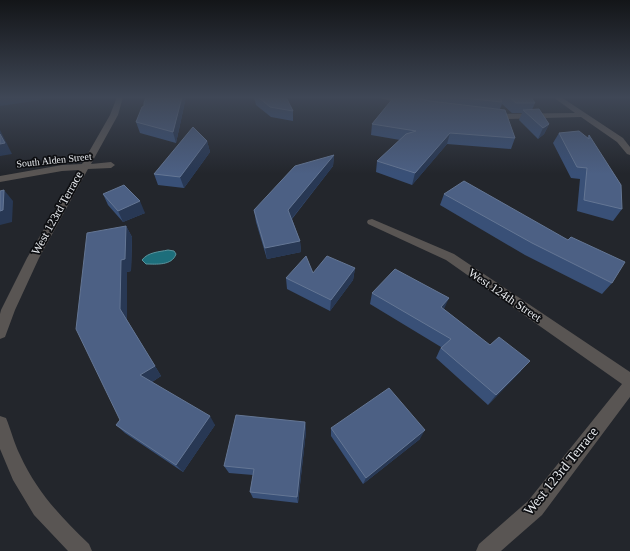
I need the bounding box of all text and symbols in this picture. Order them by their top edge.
street label: South Alden Street [16,151,92,169]
street label: West 123rd Terrace [28,169,86,257]
street label: West 124th Street [466,265,545,325]
street label: West 123rd Terrace [521,424,601,518]

